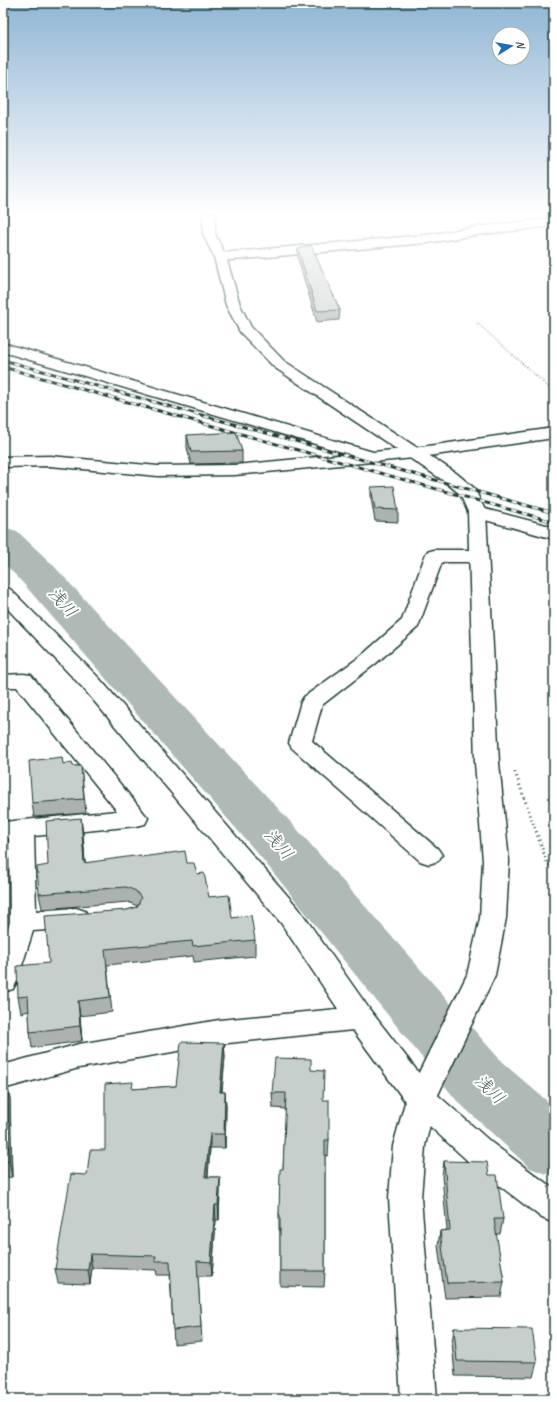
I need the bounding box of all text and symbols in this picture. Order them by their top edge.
north arrow [491,26,531,66]
text: N [513,39,529,51]
water label: 浅川 [43,583,82,622]
water label: 浅川 [260,825,298,864]
water label: 浅川 [470,1070,509,1109]

